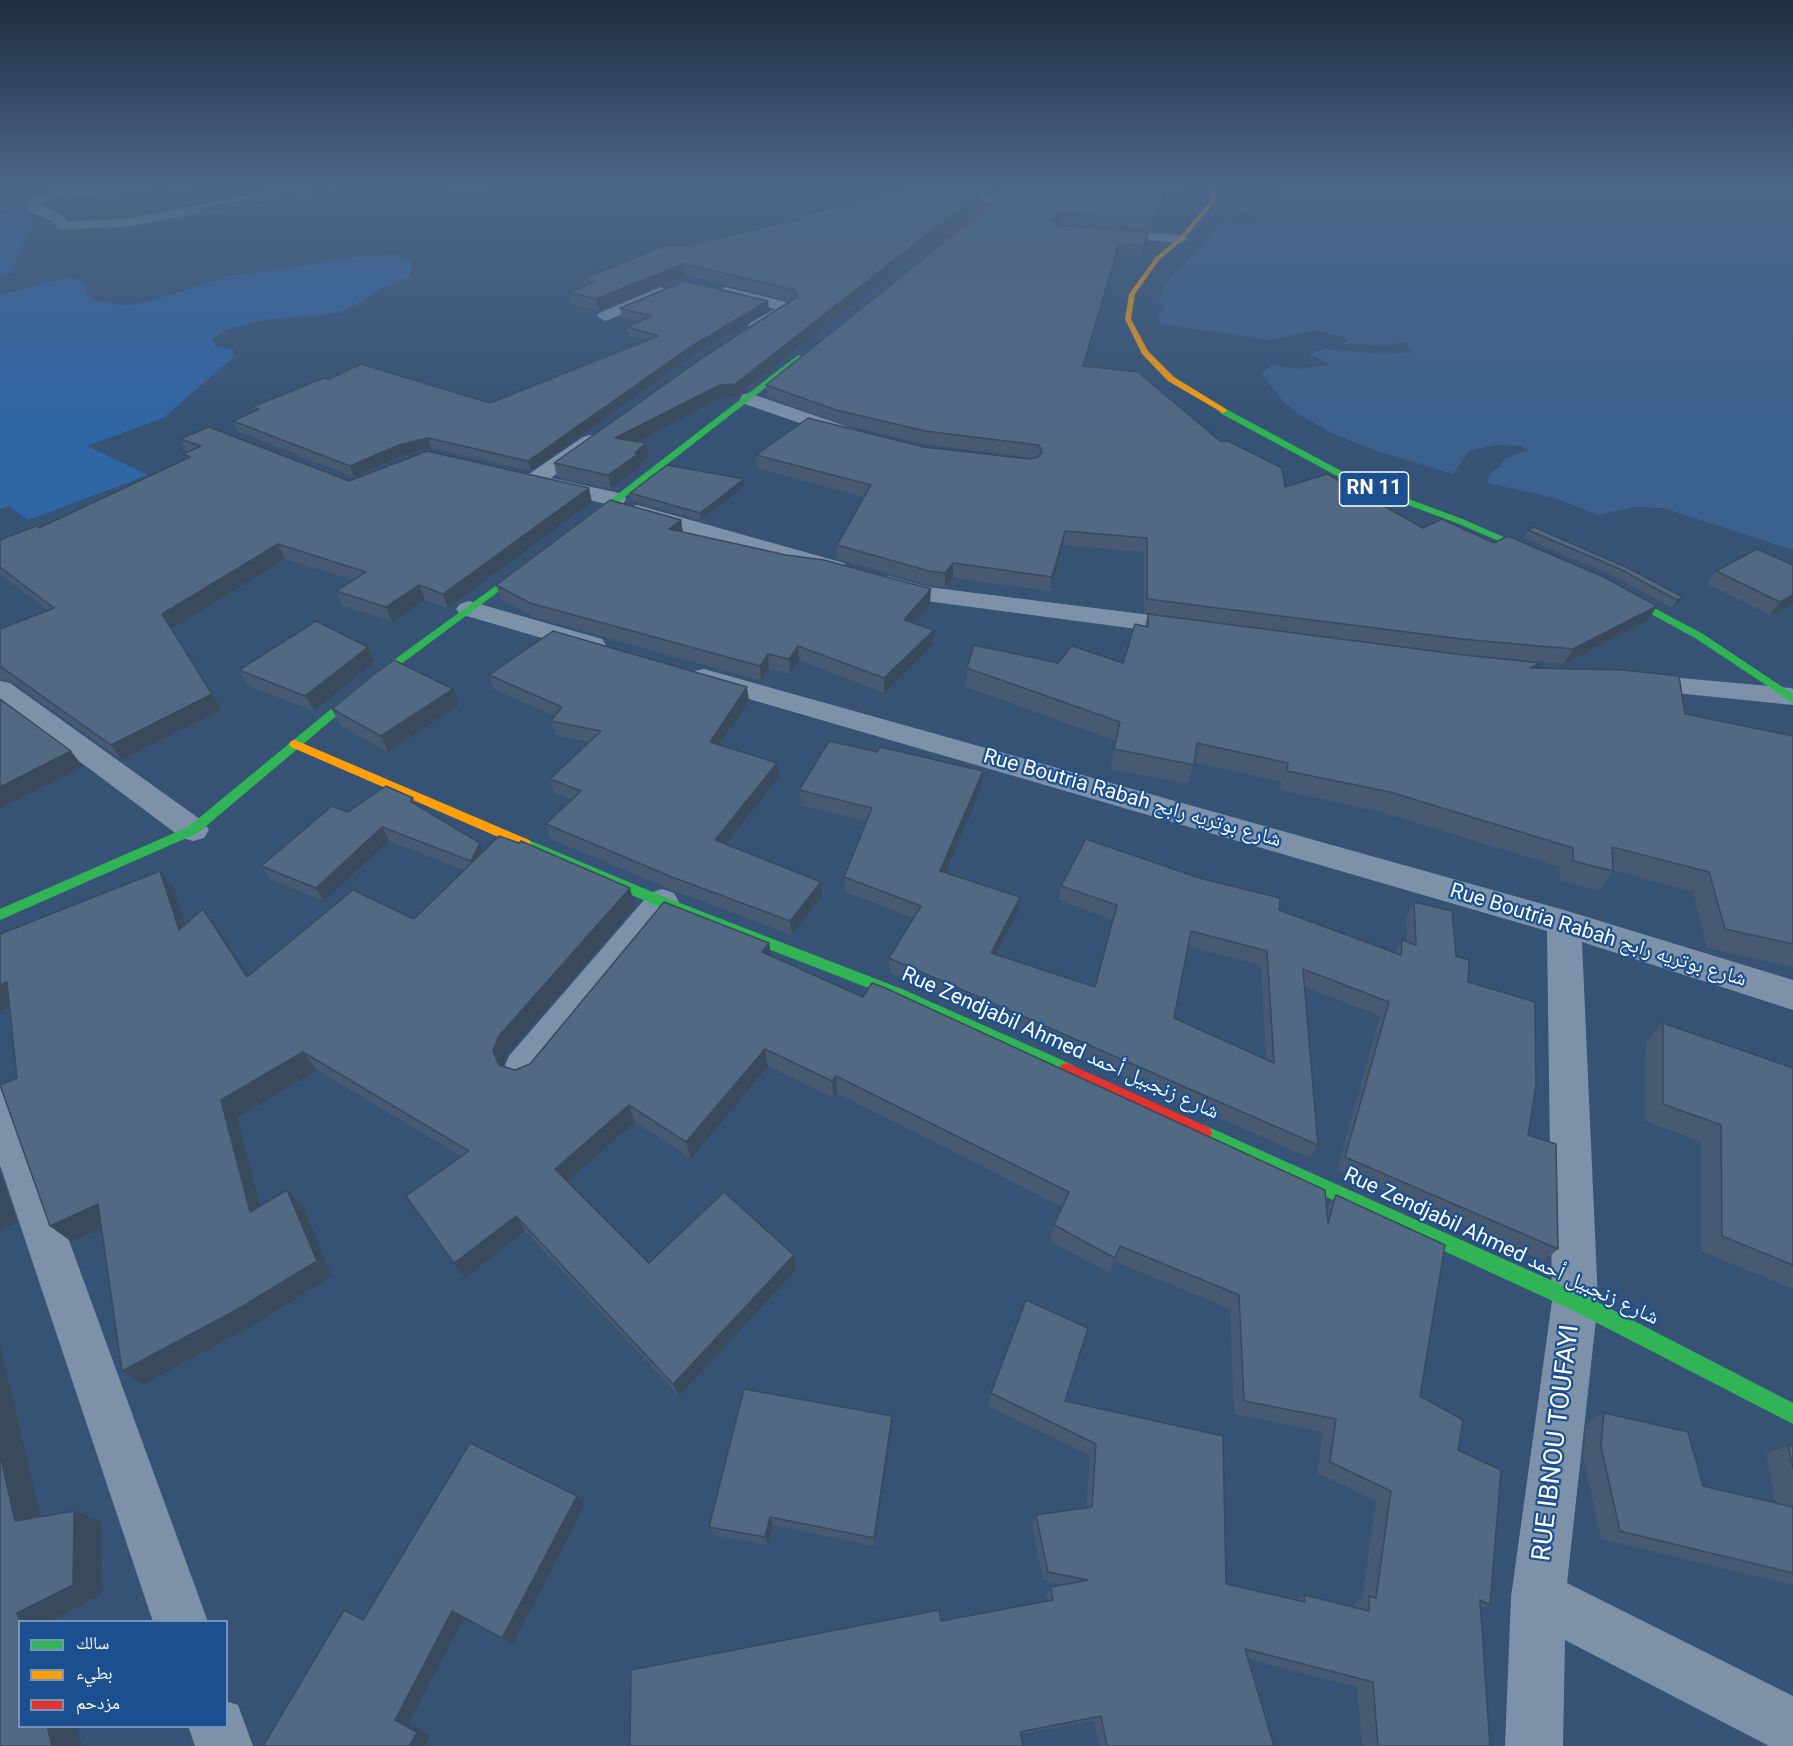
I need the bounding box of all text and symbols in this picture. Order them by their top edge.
road number: RN 11 [1340,472,1408,506]
street label: Rue Boutria Rabah شارع بوتريه رابح [980,744,1284,854]
street label: Rue Boutria Rabah شارع بوتريه رابح [1447,879,1749,993]
street label: Rue Zendjabil Ahmed شارع زنجبيل أحمد [897,962,1223,1126]
street label: Rue Zendjabil Ahmed شارع زنجبيل أحمد [1340,1163,1662,1331]
street label: RUE IBNOU TOUFAYI [1527,1323,1587,1563]
legend [18,1620,228,1728]
text: سالك [76,1632,109,1653]
text: بطيء [76,1662,113,1683]
text: مزدحم [76,1692,120,1713]

